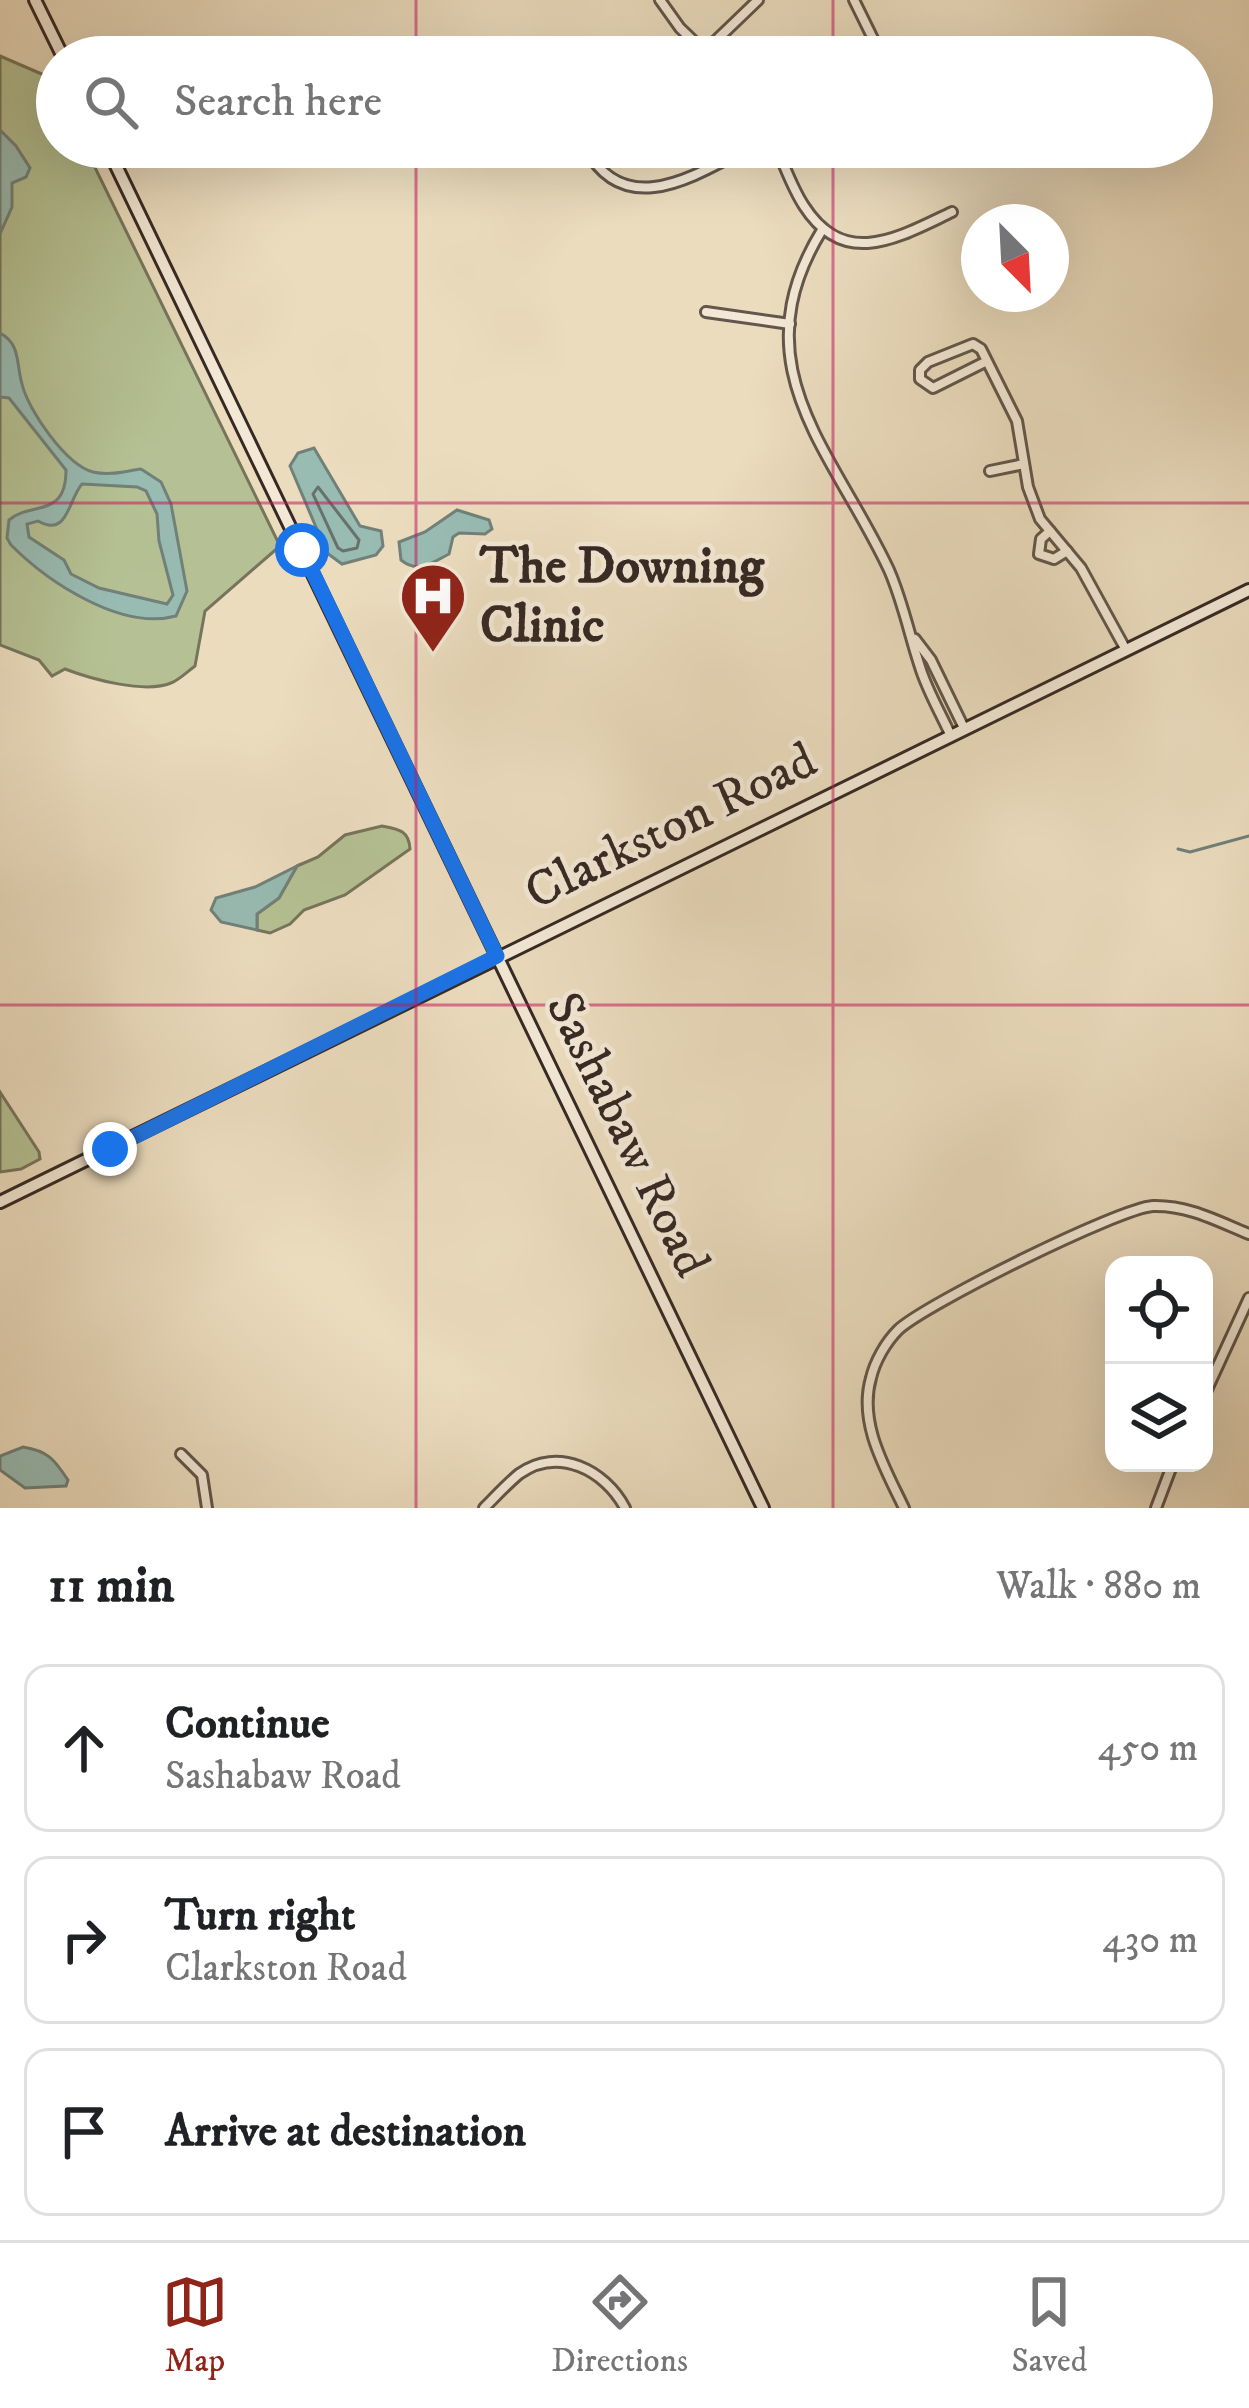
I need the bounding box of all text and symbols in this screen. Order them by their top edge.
search box [36,36,1213,168]
icon: search [78,69,144,135]
text: Search here [174,74,382,130]
north arrow [961,204,1069,312]
route start [275,523,329,577]
place label: The Downing Clinic [479,535,765,658]
hospital icon: The Downing Clinic [398,561,468,655]
street label: Clarkston Road [515,729,828,925]
street label: Sashabaw Road [531,982,724,1288]
route end [83,1122,137,1176]
map controls [1105,1256,1213,1472]
button: locate [1105,1256,1213,1364]
button: layers [1105,1364,1213,1472]
text: 11 min [48,1554,175,1618]
text: Walk · 880 m [996,1562,1201,1611]
text: Continue [165,1696,330,1752]
icon: ahead [51,1715,117,1781]
text: 450 m [1098,1724,1198,1773]
text: Sashabaw Road [165,1752,401,1801]
text: Turn right [165,1888,355,1944]
icon: right [51,1907,117,1973]
text: 430 m [1102,1916,1198,1965]
text: Clarkston Road [165,1944,407,1993]
icon: arrive [51,2099,117,2165]
text: Arrive at destination [165,2104,526,2160]
tab: Map [162,2269,228,2382]
tab: Directions [551,2269,688,2382]
tab: Saved [1011,2269,1087,2382]

